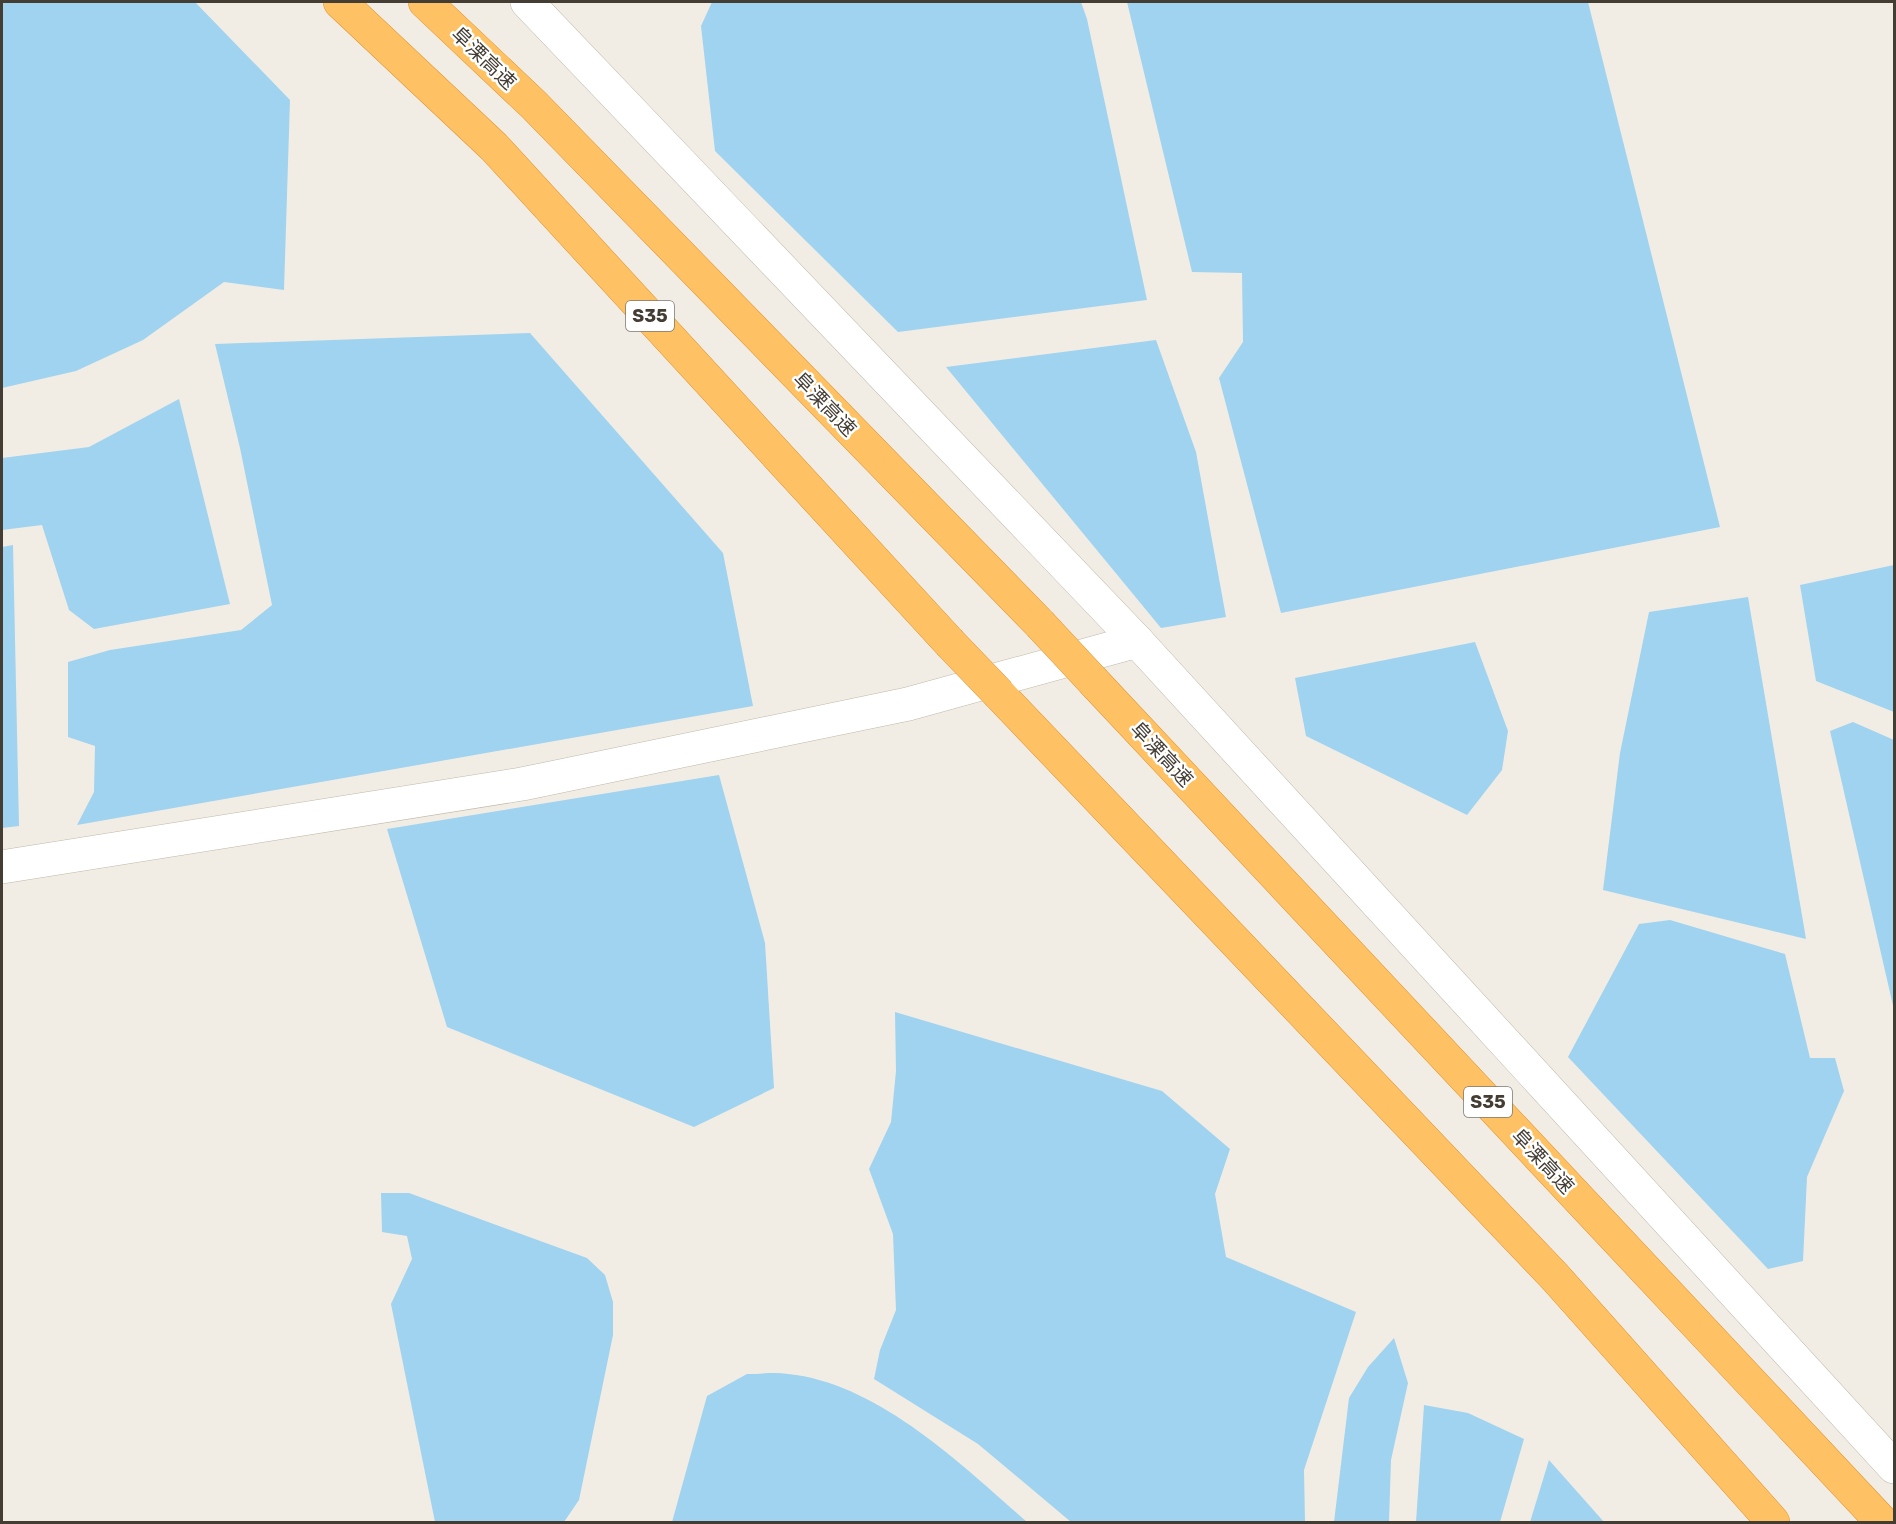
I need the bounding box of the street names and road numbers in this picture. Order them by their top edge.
street label: 阜溧高速 [447,22,521,94]
road number: S35 [626,301,674,331]
street label: 阜溧高速 [789,367,861,441]
street label: 阜溧高速 [1126,717,1198,791]
road number: S35 [1464,1087,1512,1117]
street label: 阜溧高速 [1507,1124,1579,1198]

